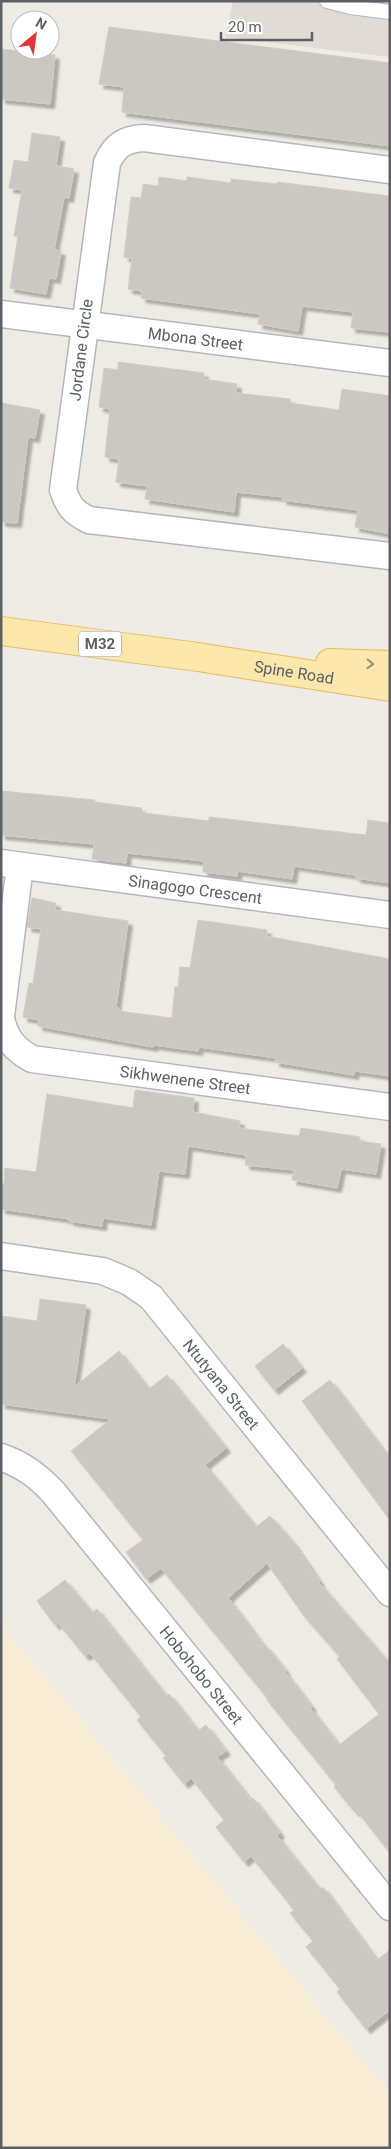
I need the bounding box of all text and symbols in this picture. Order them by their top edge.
north arrow [10,10,60,60]
scale bar [221,10,312,42]
text: N [33,14,50,33]
text: 20 m [228,18,262,36]
street label: Jordane Circle [65,298,97,402]
street label: Mbona Street [147,323,244,354]
road number: M32 [79,632,121,656]
street label: Spine Road [253,656,335,688]
one-way arrow [366,659,374,670]
street label: Sinagogo Crescent [127,871,263,907]
street label: Sikhwenene Street [119,1061,252,1098]
street label: Ntutyana Street [179,1335,264,1433]
street label: Hobohobo Street [156,1622,247,1728]

